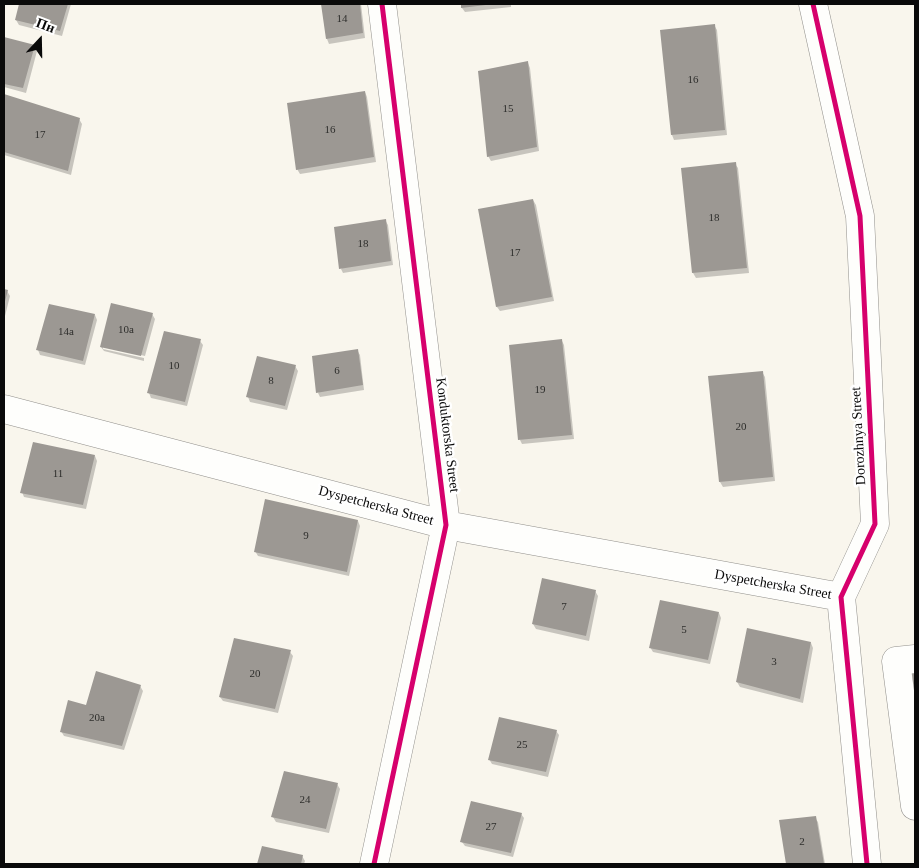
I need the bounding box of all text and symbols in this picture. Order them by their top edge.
house number: 14 [337,12,348,26]
north arrow [15,15,65,65]
text: Пн [34,15,57,36]
house number: 16 [688,73,698,87]
house number: 15 [502,102,514,116]
house number: 16 [324,123,336,137]
house number: 17 [34,128,46,142]
house number: 18 [709,211,720,225]
house number: 18 [358,237,368,251]
house number: 17 [510,246,520,260]
house number: 10а [118,323,134,337]
house number: 14а [58,325,74,339]
house number: 10 [168,359,180,373]
house number: 6 [334,364,340,378]
house number: 8 [268,374,274,388]
street label: Konduktorska Street [432,377,462,493]
house number: 19 [534,383,546,397]
street label: Dorozhnya Street [848,386,870,486]
house number: 20 [736,420,746,434]
house number: 11 [53,467,63,481]
street label: Dyspetcherska Street [317,483,435,529]
house number: 9 [303,529,309,543]
street label: Dyspetcherska Street [713,566,833,604]
house number: 7 [561,600,567,614]
house number: 5 [681,623,687,637]
house number: 3 [771,655,777,669]
house number: 20 [250,667,260,681]
house number: 20а [89,711,105,725]
house number: 25 [516,738,528,752]
house number: 24 [300,793,310,807]
house number: 27 [486,820,496,834]
house number: 2 [799,835,805,849]

